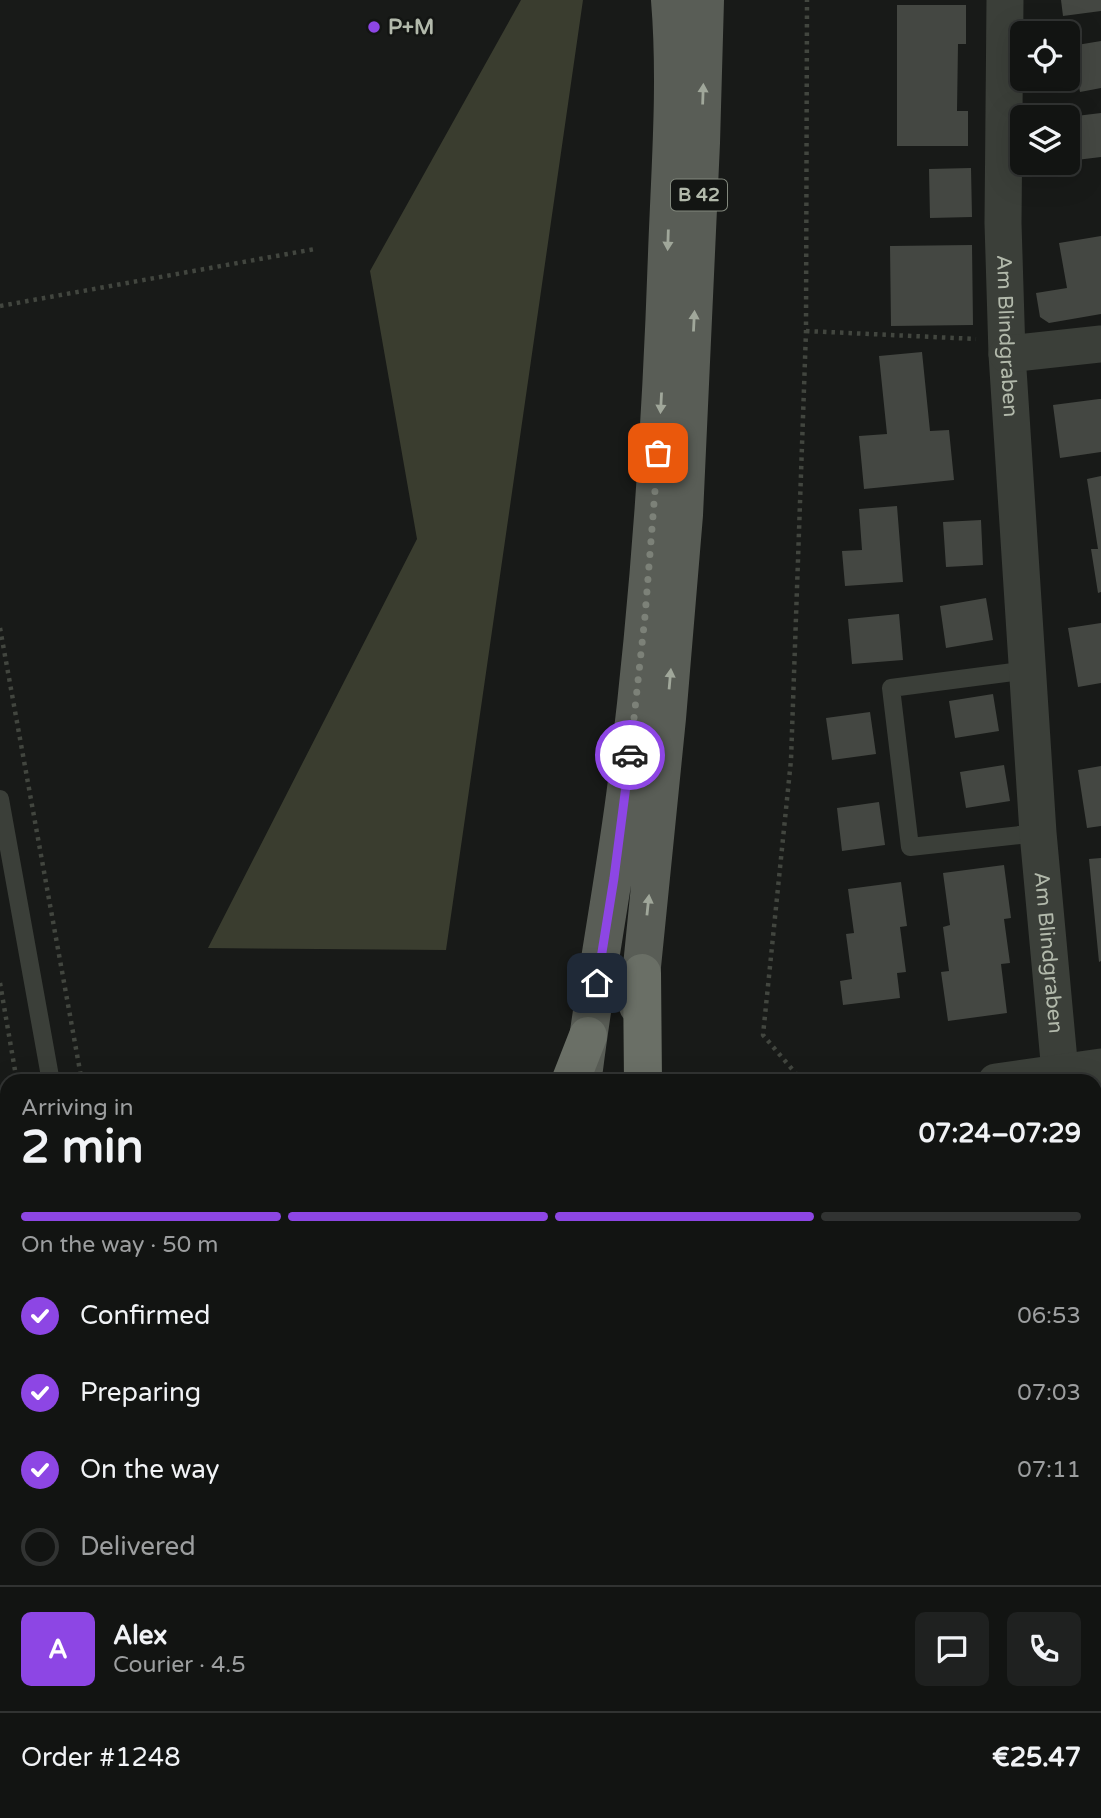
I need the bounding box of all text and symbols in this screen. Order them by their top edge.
place label: P+M [388,15,434,40]
marker: P+M [366,19,382,35]
map controls [1010,21,1080,175]
button: locate [1010,21,1080,91]
one-way arrow [697,83,709,105]
button: layers [1010,105,1080,175]
road number: B 42 [671,180,727,210]
one-way arrow [662,229,673,251]
street label: Am Blindgraben [991,254,1024,418]
one-way arrow [688,310,699,332]
one-way arrow [655,392,666,414]
pin [628,423,688,483]
icon: bag [639,434,677,472]
one-way arrow [665,668,676,690]
courier [595,720,665,790]
icon: car [611,736,649,774]
street label: Am Blindgraben [1029,870,1069,1034]
one-way arrow [643,894,654,916]
pin [567,953,627,1013]
icon: home [578,964,616,1002]
text: Arriving in [21,1094,134,1122]
text: 07:24–07:29 [919,1118,1081,1149]
text: 2 min [21,1120,144,1175]
text: On the way · 50 m [21,1231,218,1259]
icon: check [21,1297,59,1335]
text: Confirmed [80,1300,210,1331]
text: 06:53 [1017,1302,1081,1330]
icon: check [21,1374,59,1412]
text: Preparing [80,1377,201,1408]
text: 07:03 [1017,1379,1081,1407]
icon: check [21,1451,59,1489]
text: On the way [80,1454,220,1485]
text: 07:11 [1017,1456,1081,1484]
text: Delivered [80,1531,196,1562]
button: chat [915,1612,989,1686]
button: phone [1007,1612,1081,1686]
text: Alex [113,1620,167,1651]
text: A [48,1634,68,1665]
text: Courier · 4.5 [113,1651,246,1679]
text: Order #1248 [21,1742,181,1773]
text: €25.47 [992,1742,1081,1773]

